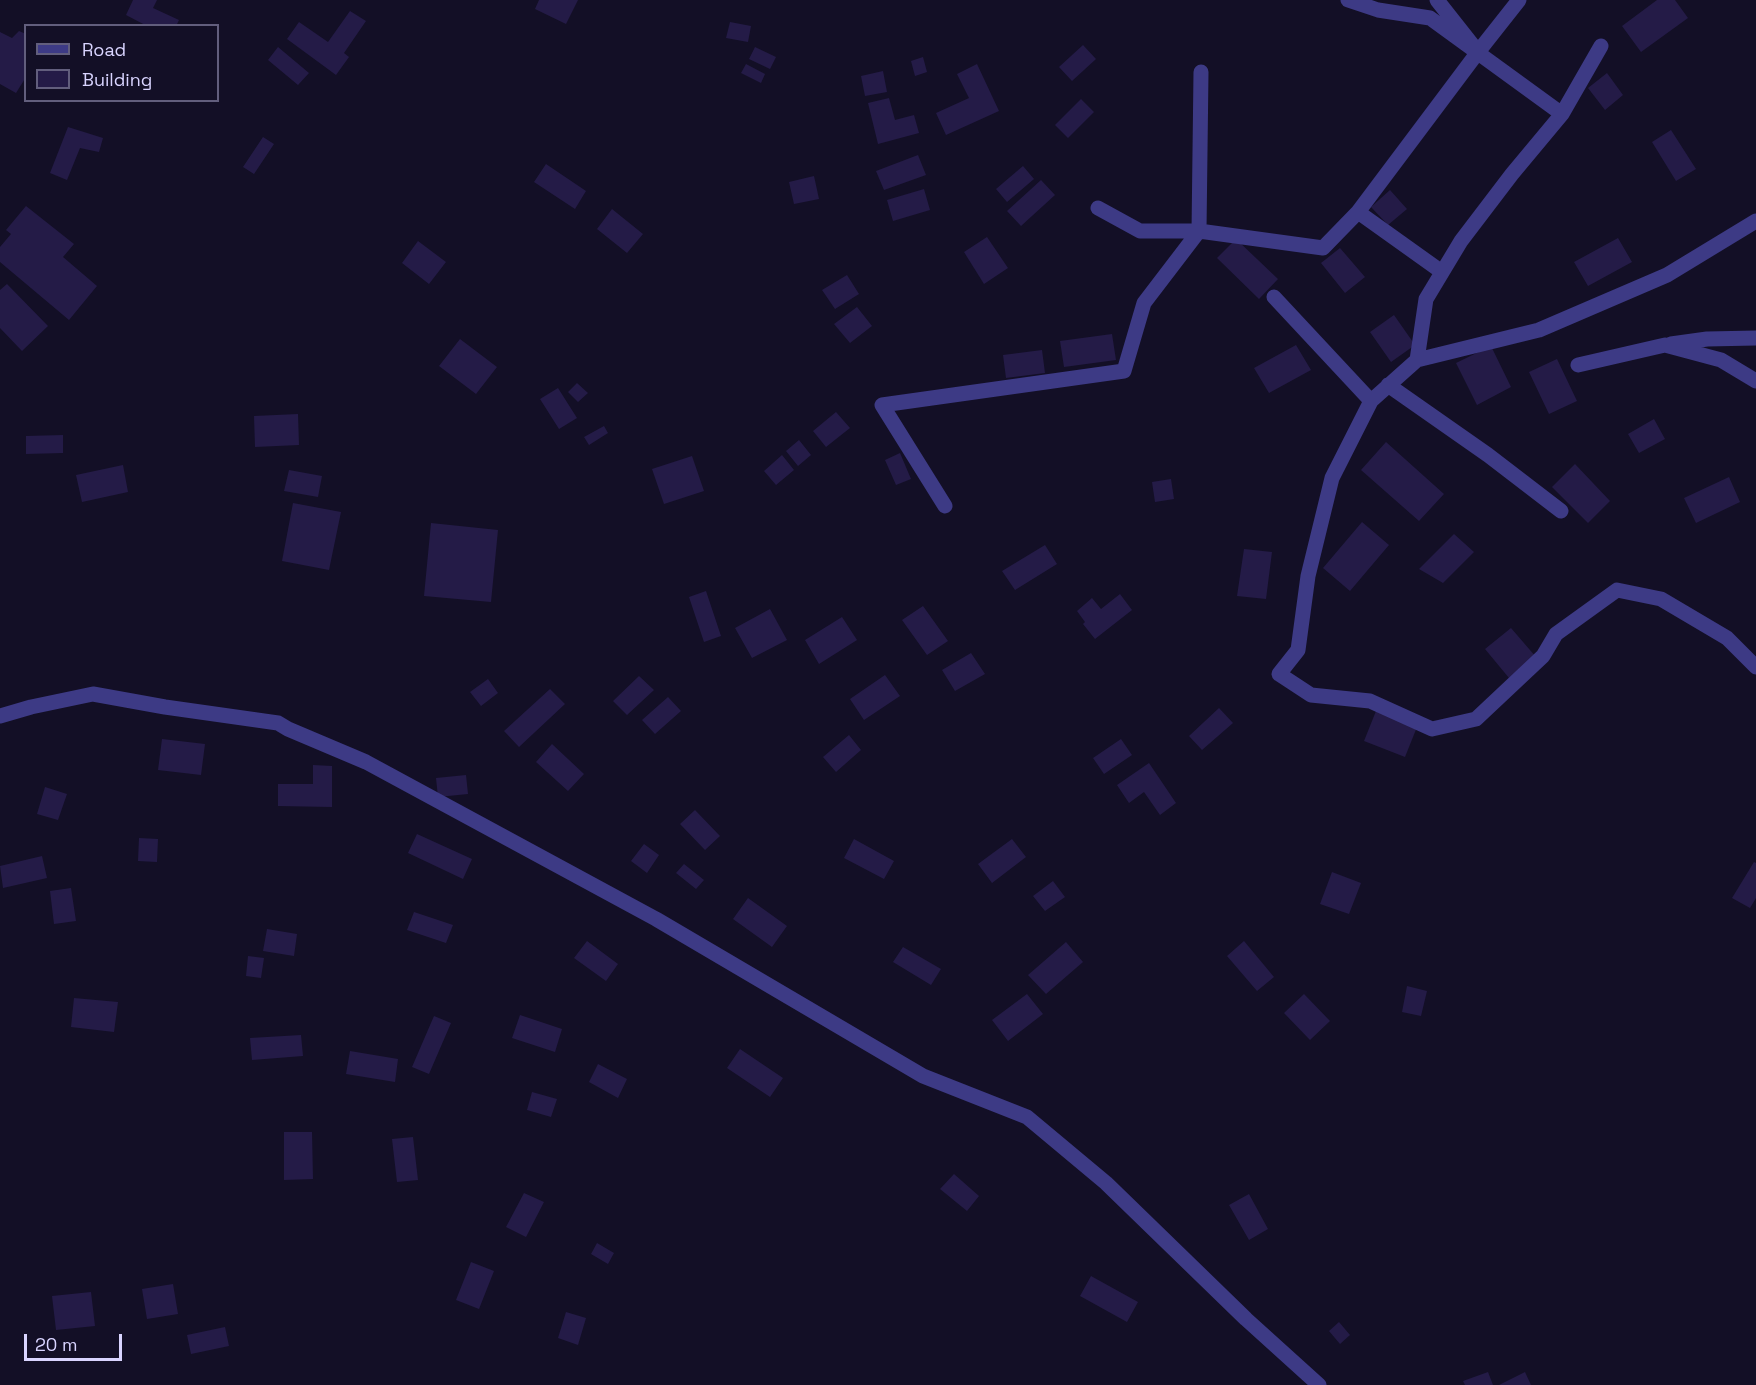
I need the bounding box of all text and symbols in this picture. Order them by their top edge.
legend [24,24,219,102]
text: Road [82,38,126,61]
text: Building [82,68,152,91]
scale bar [27,1322,124,1360]
text: 20 m [35,1333,78,1356]

